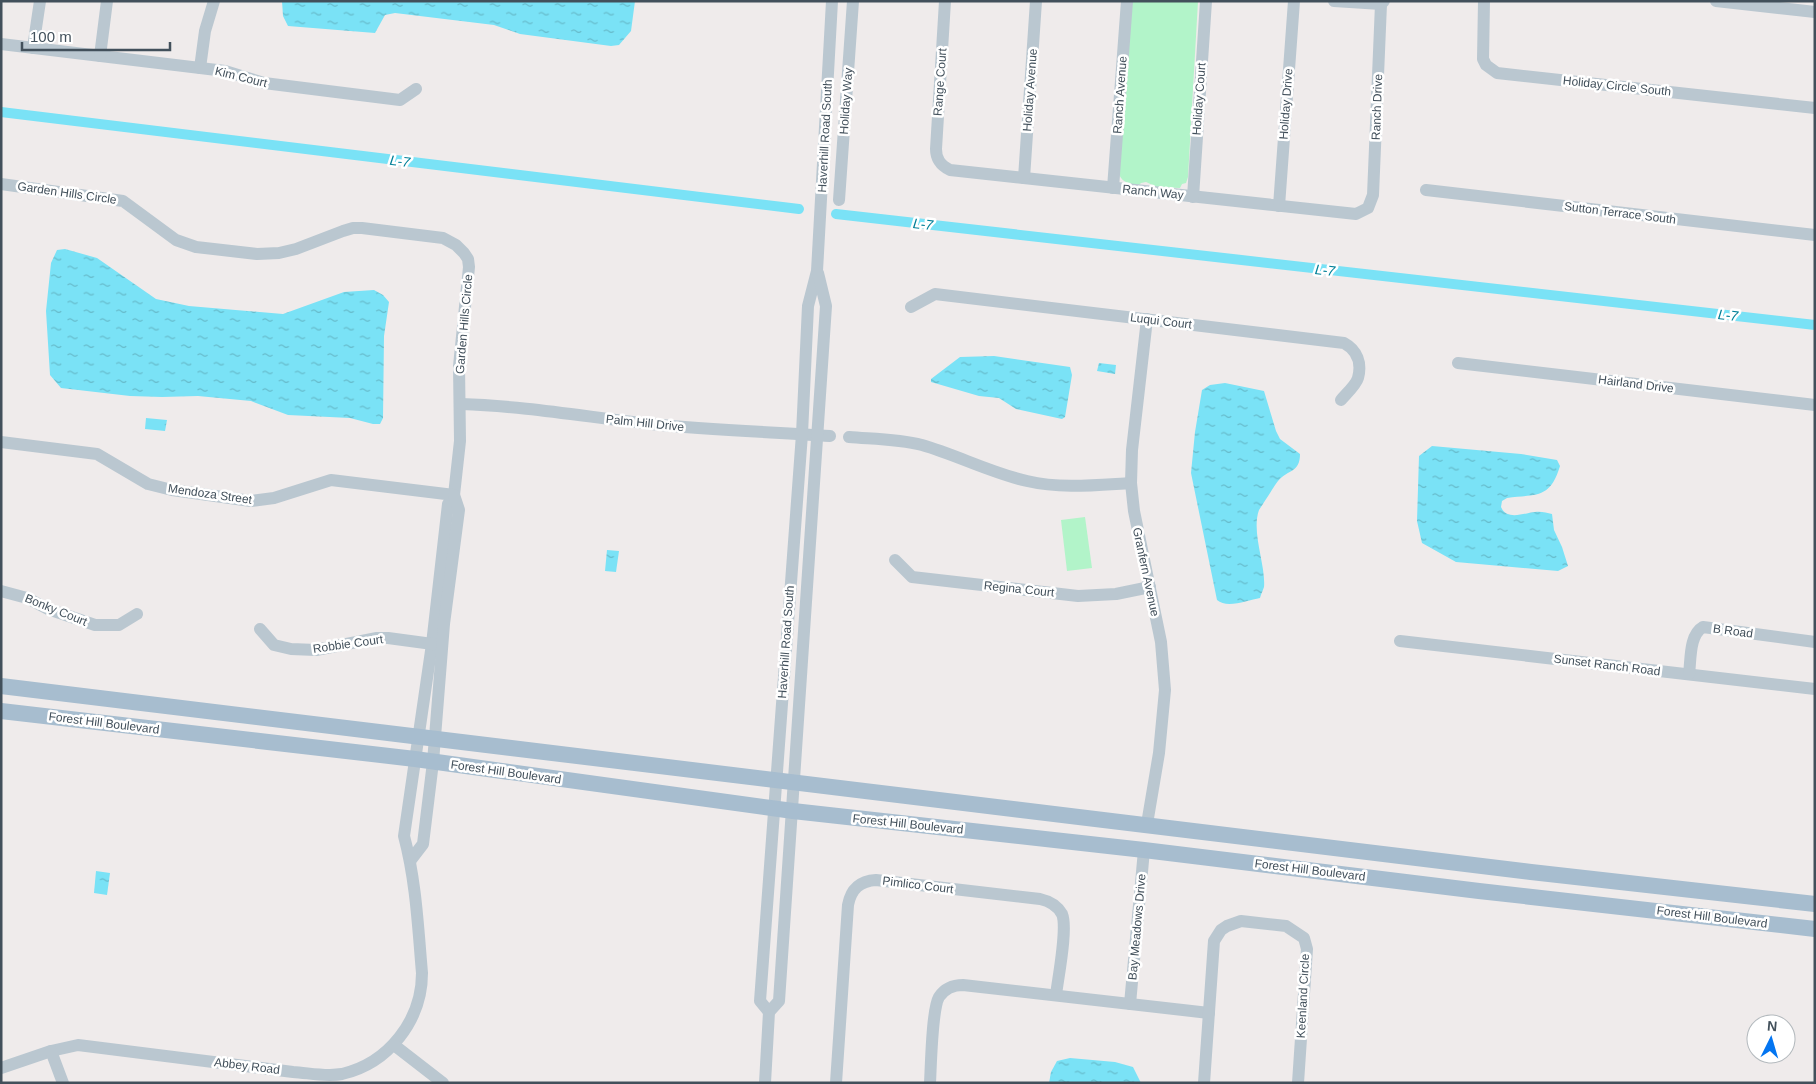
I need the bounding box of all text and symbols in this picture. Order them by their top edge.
scale bar [22,20,170,52]
text: 100 m [30,28,72,45]
street label: Range Court [931,47,949,116]
street label: Holiday Avenue [1020,48,1040,132]
street label: Ranch Avenue [1110,55,1130,134]
street label: Holiday Court [1189,62,1209,136]
street label: Kim Court [213,64,269,90]
street label: Holiday Way [837,67,855,135]
street label: Holiday Drive [1277,68,1295,140]
street label: Ranch Drive [1369,73,1385,140]
street label: Holiday Circle South [1562,73,1672,99]
street label: Haverhill Road South [815,79,835,193]
water label: L-7 [389,152,412,170]
street label: Garden Hills Circle [16,179,118,207]
street label: Ranch Way [1122,182,1184,202]
street label: Sutton Terrace South [1563,199,1677,227]
water label: L-7 [912,215,935,233]
water label: L-7 [1314,261,1337,279]
street label: Garden Hills Circle [453,273,475,374]
water label: L-7 [1717,306,1740,324]
street label: Luqui Court [1129,310,1193,332]
street label: Hairland Drive [1597,372,1675,396]
street label: Palm Hill Drive [605,412,685,434]
street label: Mendoza Street [167,481,254,507]
street label: Granfern Avenue [1130,526,1162,618]
street label: Regina Court [983,578,1056,600]
street label: Haverhill Road South [775,585,797,699]
street label: Bonky Court [23,591,90,629]
street label: B Road [1712,621,1754,641]
street label: Robbie Court [312,632,385,656]
street label: Sunset Ranch Road [1553,652,1661,678]
street label: Forest Hill Boulevard [48,709,160,737]
street label: Forest Hill Boulevard [450,757,562,787]
street label: Forest Hill Boulevard [852,811,964,837]
street label: Forest Hill Boulevard [1254,856,1366,884]
street label: Bay Meadows Drive [1125,873,1149,981]
street label: Pimlico Court [882,874,955,896]
street label: Forest Hill Boulevard [1656,903,1768,931]
street label: Keenland Circle [1294,953,1312,1039]
north arrow [1746,1014,1796,1064]
text: N [1766,1018,1778,1034]
street label: Abbey Road [213,1055,281,1077]

